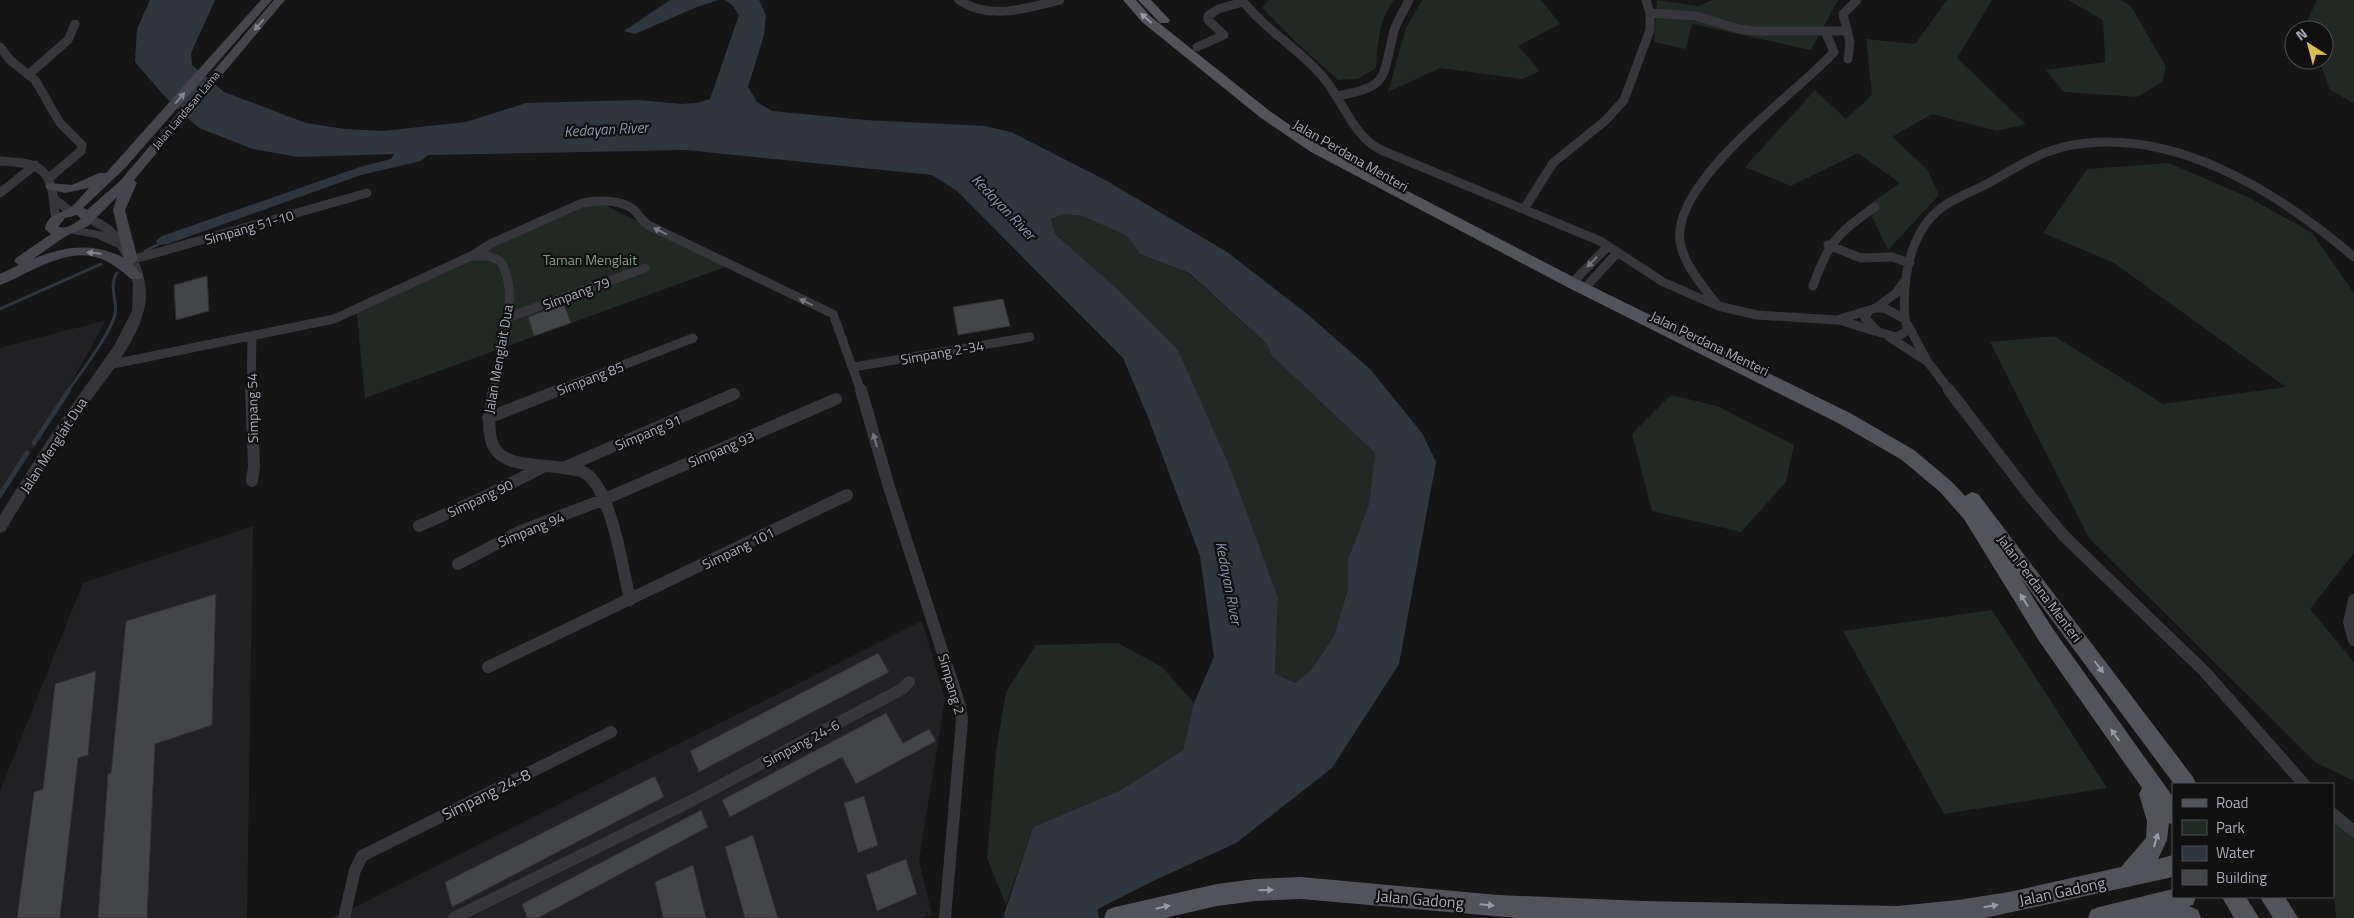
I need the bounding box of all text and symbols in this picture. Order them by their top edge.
one-way arrow [1139,13,1152,24]
one-way arrow [253,19,264,32]
north arrow [2284,20,2334,70]
text: N [2291,23,2311,45]
street label: Jalan Landasan Lama [149,67,224,152]
one-way arrow [175,91,186,104]
street label: Jalan Perdana Menteri [1289,113,1413,197]
water label: Kedayan River [563,115,651,143]
water label: Kedayan River [967,169,1043,247]
street label: Simpang 51-10 [202,204,296,250]
one-way arrow [653,226,667,234]
one-way arrow [86,249,102,257]
park label: Taman Menglait [543,249,637,270]
one-way arrow [1586,255,1598,267]
street label: Simpang 79 [539,271,613,315]
one-way arrow [799,297,813,305]
street label: Jalan Menglait Dua [478,303,518,415]
street label: Jalan Perdana Menteri [1647,305,1773,381]
street label: Simpang 2-34 [899,334,985,370]
street label: Simpang 85 [553,356,627,400]
street label: Simpang 54 [241,373,263,443]
street label: Jalan Menglait Dua [14,393,92,497]
street label: Simpang 91 [612,409,684,455]
street label: Simpang 93 [685,426,757,472]
one-way arrow [871,433,879,448]
street label: Simpang 90 [444,474,516,522]
street label: Simpang 94 [495,506,568,552]
street label: Simpang 101 [698,521,778,575]
street label: Jalan Perdana Menteri [1992,530,2088,646]
water label: Kedayan River [1210,540,1249,629]
one-way arrow [2020,593,2029,606]
street label: Simpang 2 [933,651,971,717]
one-way arrow [2093,660,2104,673]
street label: Simpang 24-6 [759,714,843,772]
one-way arrow [2110,728,2120,741]
street label: Simpang 24-8 [437,762,535,826]
legend [2172,783,2334,898]
text: Road [2216,791,2248,814]
text: Park [2216,816,2245,839]
one-way arrow [2152,833,2160,848]
text: Water [2216,841,2255,864]
text: Building [2216,866,2267,889]
street label: Jalan Gadong [2016,870,2108,912]
street label: Jalan Gadong [1375,883,1465,915]
one-way arrow [1258,885,1274,893]
one-way arrow [1479,902,1495,910]
one-way arrow [1984,902,2000,910]
one-way arrow [1155,903,1171,911]

